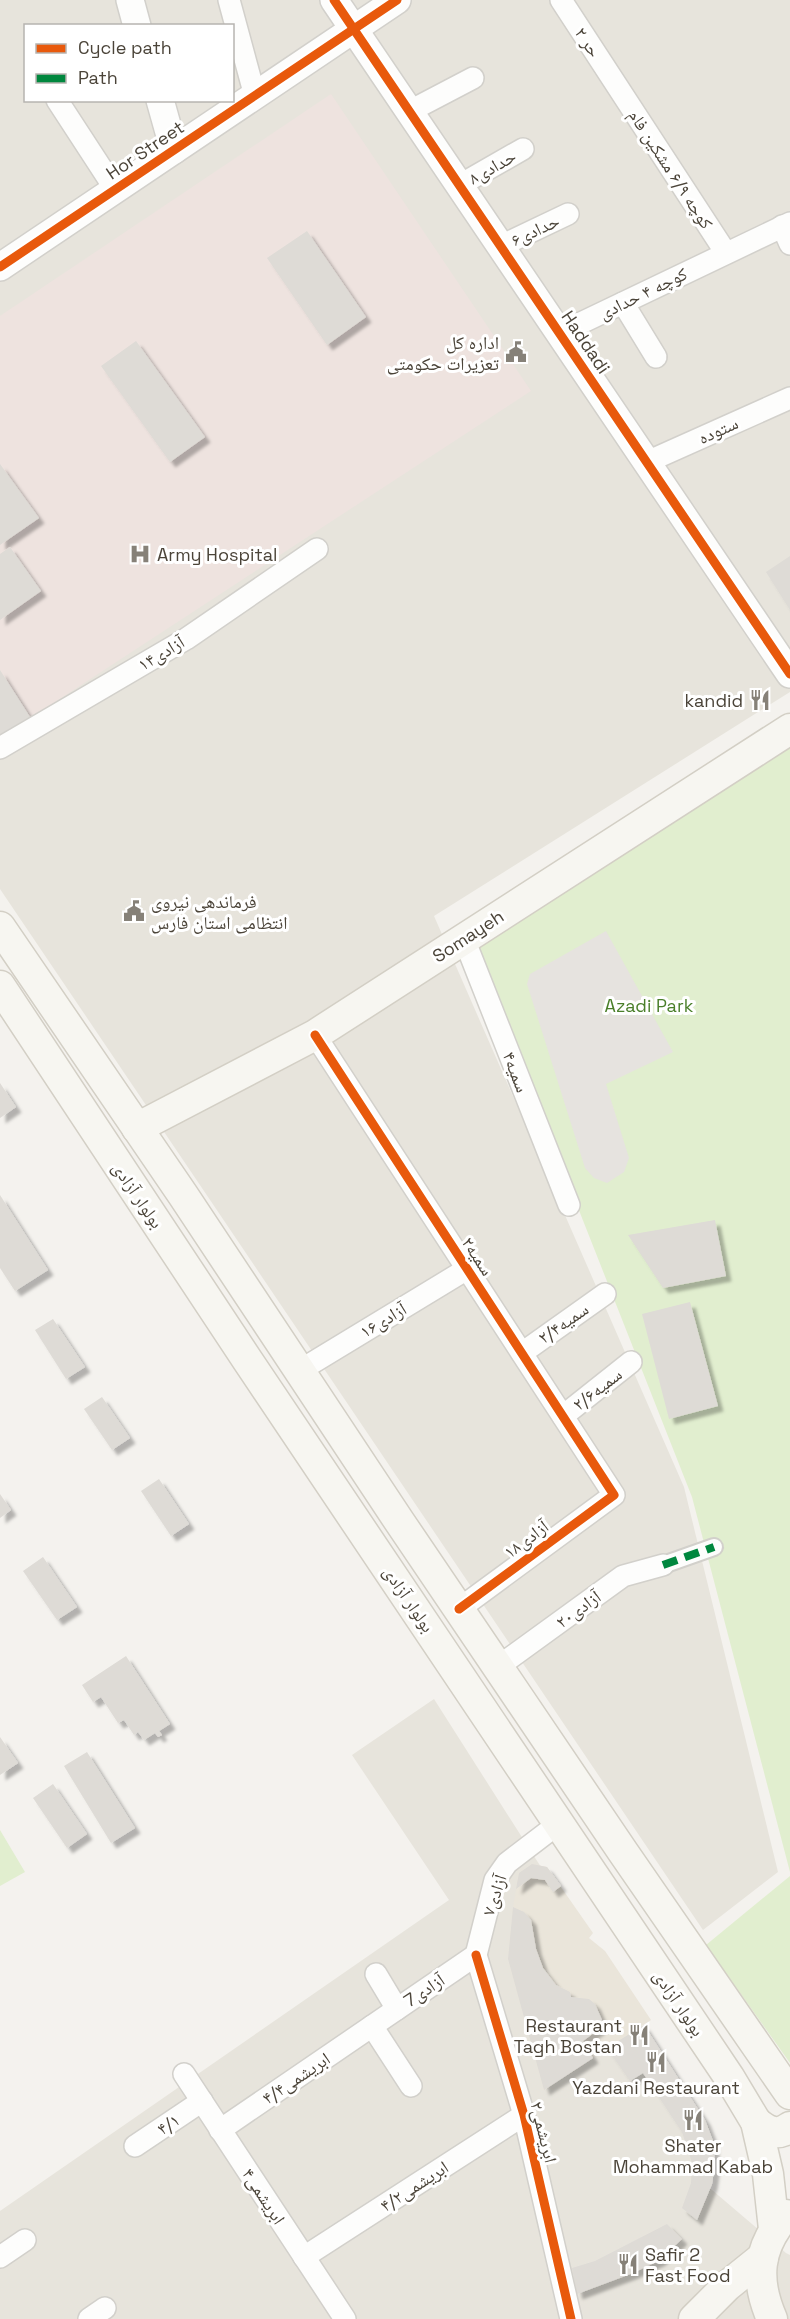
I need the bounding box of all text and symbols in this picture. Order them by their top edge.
street label: ۲ حر [570,23,606,61]
legend [24,24,234,102]
text: Cycle path [78,36,172,59]
text: Path [78,66,118,89]
street label: کوچه ۶/۹ مشکین فام [623,105,719,234]
street label: Hor Street [102,115,188,185]
street label: ۸حدادی [464,144,520,190]
street label: ۶حدادی [507,209,563,251]
street label: کوچه ۴ حدادی [595,261,692,324]
street label: Haddadi [557,306,615,378]
place label: اداره کل تعزیرات حکومتی [387,331,499,375]
public building icon: اداره کل تعزیرات حکومتی [504,340,528,364]
street label: ستوده [694,411,742,449]
hospital icon: Army Hospital [128,542,152,566]
place label: Army Hospital [157,543,278,566]
street label: آزادی۱۴ [134,630,189,676]
restaurant icon: kandid [748,688,772,712]
place label: kandid [685,689,743,712]
place label: فرماندهی نیروی انتظامی استان فارس [151,890,287,934]
public building icon: فرماندهی نیروی انتظامی استان فارس [122,899,146,923]
street label: Somayeh [428,904,508,968]
park label: Azadi Park [605,994,694,1017]
street label: سمیه۴ [498,1048,534,1096]
street label: بولوار آزادی [107,1157,169,1233]
street label: ۲سمیه [457,1232,499,1280]
street label: آزادی۱۶ [356,1297,411,1343]
street label: سمیه۲/۴ [533,1297,593,1349]
street label: سمیه۲/۶ [568,1362,626,1416]
street label: آزادی۱۸ [499,1514,553,1563]
street label: بولوار آزادی [378,1561,440,1637]
street label: آزادی۲۰ [551,1585,605,1633]
street label: آزادی۷ [476,1871,512,1919]
street label: بولوار آزادی [648,1965,710,2041]
street label: 7آزادی [399,1968,449,2012]
place label: Restaurant Tagh Bostan [514,2014,622,2058]
restaurant icon: Restaurant Tagh Bostan [627,2023,651,2047]
street label: ابریشمی۴/۴ [258,2047,334,2109]
restaurant icon: Yazdani Restaurant [644,2050,668,2074]
place label: Yazdani Restaurant [572,2076,740,2099]
street label: ابریشمی۲ [525,2099,563,2165]
street label: ۴/۱ [152,2108,184,2140]
restaurant icon: Shater Mohammad Kabab [681,2108,705,2132]
place label: Shater Mohammad Kabab [613,2134,773,2178]
street label: ابریشمی۴/۲ [375,2155,453,2217]
street label: ابریشمی۴ [237,2164,291,2228]
place label: Safir 2 Fast Food [645,2243,731,2287]
restaurant icon: Safir 2 Fast Food [616,2252,640,2276]

